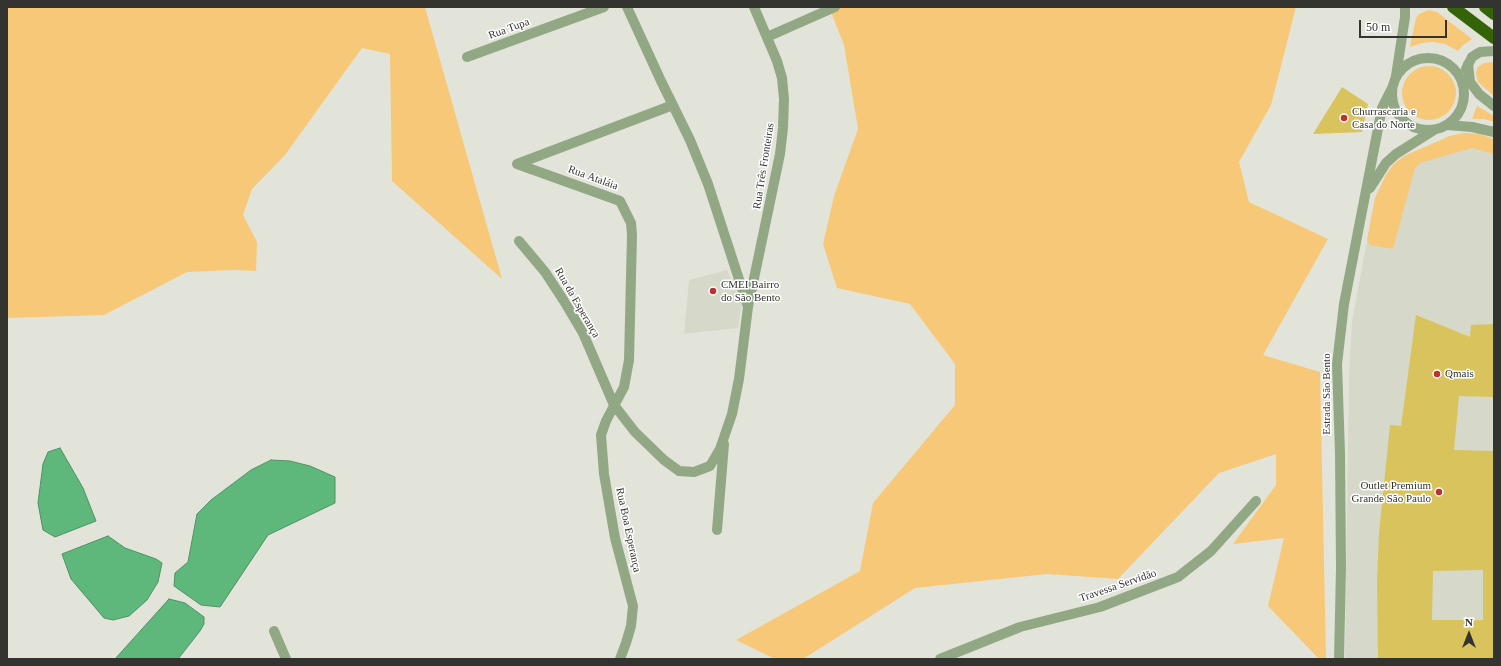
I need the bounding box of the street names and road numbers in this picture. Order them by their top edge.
street label: Rua Tupa [487,15,531,43]
street label: Rua Três Fronteiras [751,122,777,210]
street label: Rua Ataláia [566,163,620,193]
street label: Rua da Esperança [552,266,602,340]
street label: Estrada São Bento [1320,353,1334,435]
street label: Rua Boa Esperança [613,487,643,573]
street label: Travessa Servidão [1078,567,1158,605]

